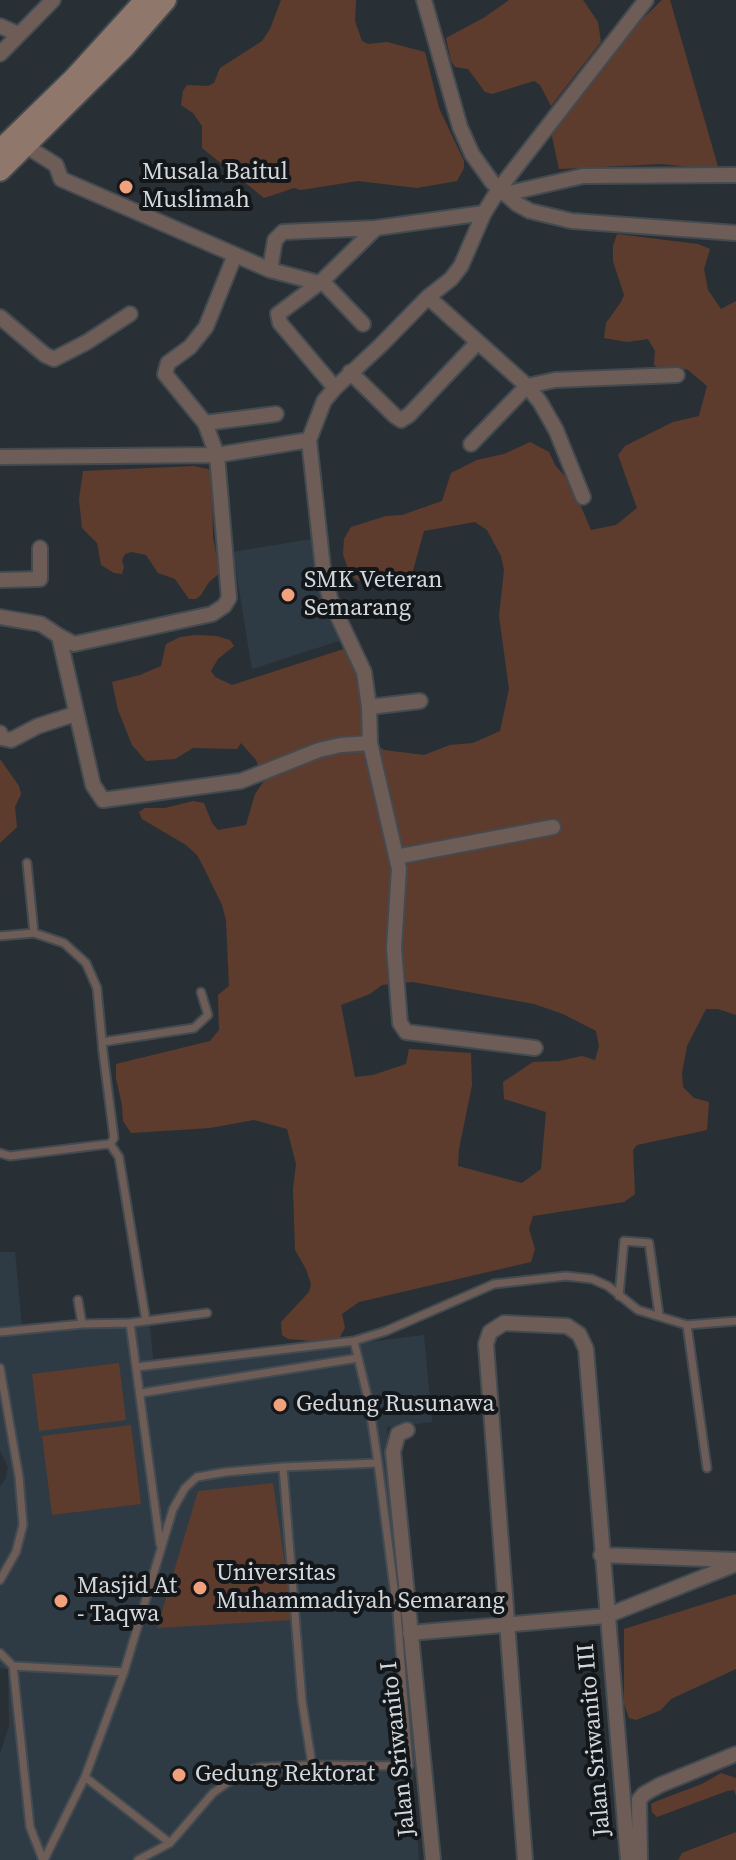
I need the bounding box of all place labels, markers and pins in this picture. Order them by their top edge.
place label: Musala Baitul Muslimah [142,159,288,215]
marker: Musala Baitul Muslimah [117,178,135,196]
place label: SMK Veteran Semarang [304,567,443,623]
marker: SMK Veteran Semarang [279,586,297,604]
place label: Gedung Rusunawa [296,1391,495,1419]
marker: Gedung Rusunawa [271,1396,289,1414]
place label: Universitas Muhammadiyah Semarang [216,1560,505,1616]
place label: Masjid At - Taqwa [77,1573,177,1629]
marker: Universitas Muhammadiyah Semarang [191,1579,209,1597]
marker: Masjid At - Taqwa [52,1592,70,1610]
place label: Gedung Rektorat [195,1761,375,1789]
marker: Gedung Rektorat [170,1766,188,1784]

